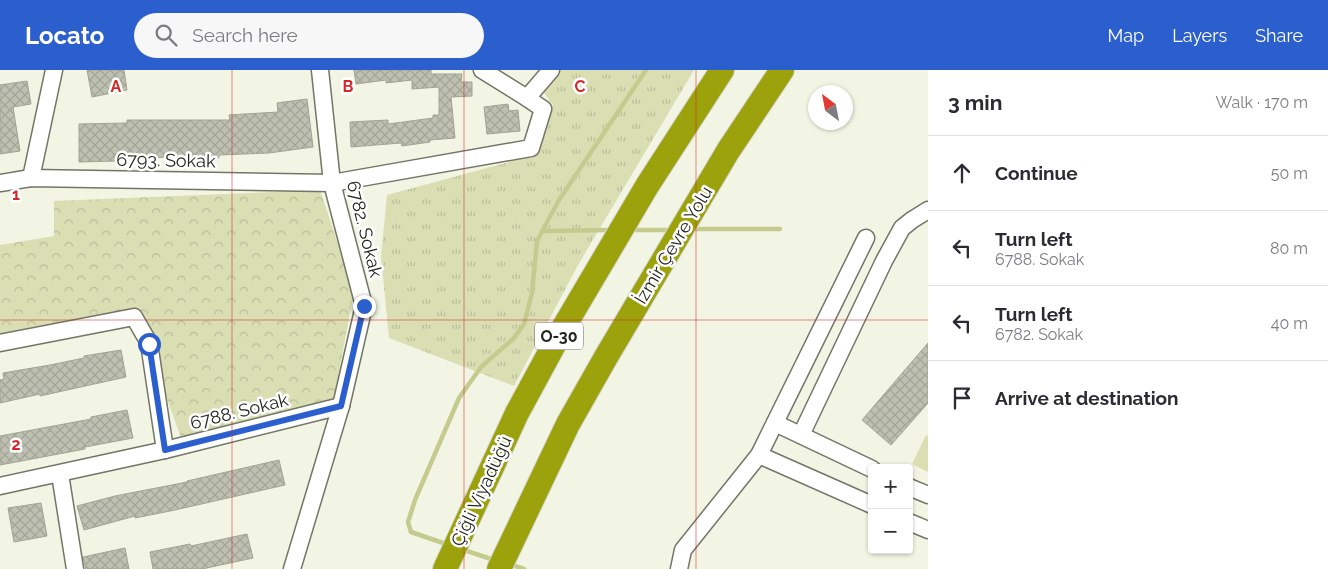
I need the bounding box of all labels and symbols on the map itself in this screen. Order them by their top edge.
text: A [111,77,122,96]
text: B [343,77,354,96]
text: C [575,77,586,96]
north arrow [808,85,853,130]
street label: 6793. Sokak [116,149,216,171]
street label: 6782. Sokak [343,178,387,280]
street label: İzmir Çevre Yolu [630,182,716,308]
text: 1 [12,185,20,204]
route end [353,295,376,318]
road number: O-30 [535,322,583,350]
route start [138,333,161,356]
street label: 6788. Sokak [188,389,291,433]
street label: Çiğli Viyadüğü [446,432,516,550]
text: 2 [11,435,21,454]

